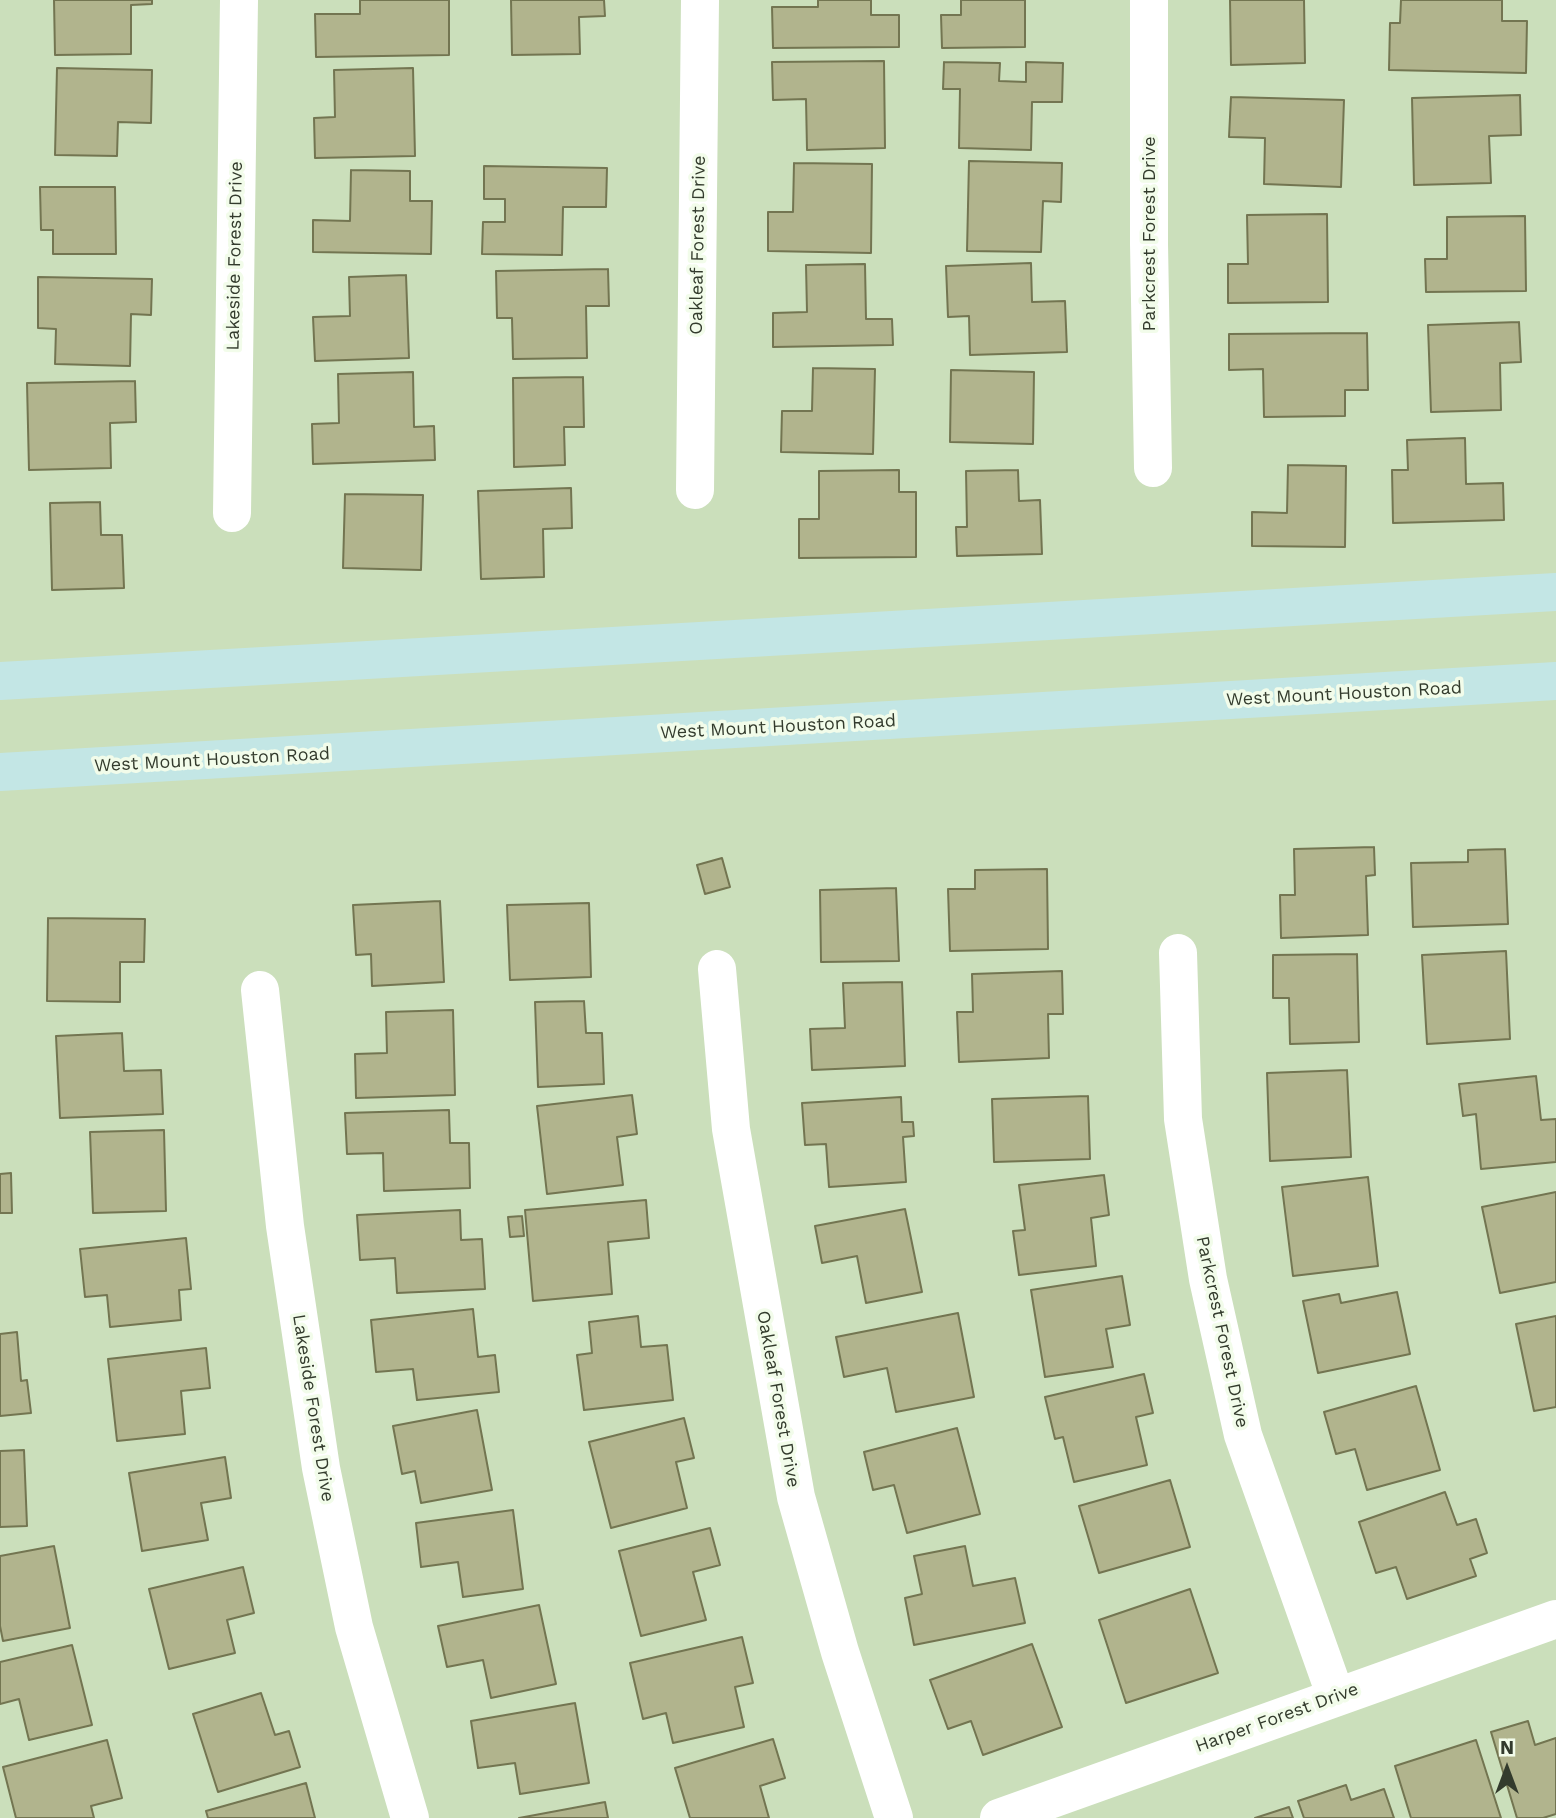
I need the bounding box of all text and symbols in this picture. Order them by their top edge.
street label: Parkcrest Forest Drive [1139,136,1161,332]
street label: Oakleaf Forest Drive [686,155,710,335]
street label: Lakeside Forest Drive [223,161,247,351]
street label: West Mount Houston Road [1226,677,1462,711]
street label: West Mount Houston Road [660,710,896,744]
street label: West Mount Houston Road [94,743,330,777]
street label: Parkcrest Forest Drive [1191,1234,1253,1430]
street label: Oakleaf Forest Drive [752,1309,804,1489]
street label: Lakeside Forest Drive [288,1313,338,1503]
street label: Harper Forest Drive [1193,1678,1361,1758]
north arrow [1472,1734,1542,1804]
text: N [1500,1736,1514,1759]

